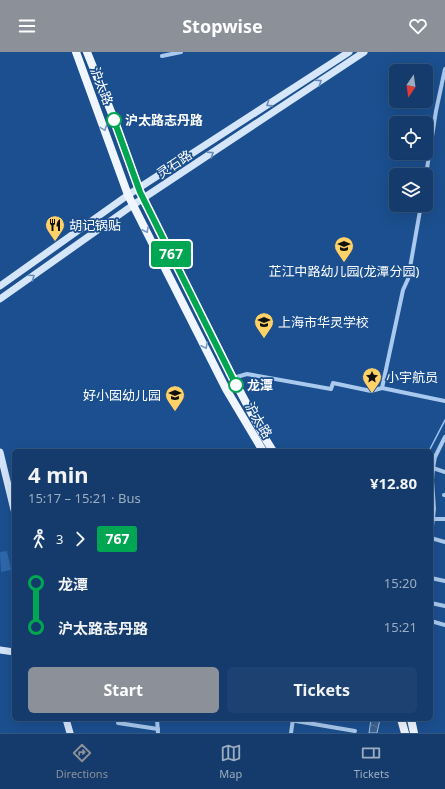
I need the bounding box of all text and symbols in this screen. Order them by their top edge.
text: Stopwise [182,14,263,38]
icon: menu [16,15,38,37]
icon: heart [407,15,429,37]
north arrow [389,64,433,108]
map controls [389,64,433,212]
street label: 沪太路 [87,65,117,107]
one-way arrow [315,79,322,87]
one-way arrow [266,99,273,107]
place label: 沪太路志丹路 [125,111,203,129]
marker: 沪太路志丹路 [106,112,122,128]
button: locate [389,116,433,160]
one-way arrow [100,124,108,131]
street label: 灵石路 [153,146,195,182]
one-way arrow [207,151,214,159]
button: layers [389,168,433,212]
restaurant icon: 胡记锅贴 [44,214,66,242]
place label: 胡记锅贴 [69,216,121,234]
one-way arrow [141,226,149,233]
school or university icon: 芷江中路幼儿园(龙潭分园) [333,235,355,263]
line badge: 767 [148,241,194,267]
text: 767 [159,244,183,263]
place label: 芷江中路幼儿园(龙潭分园) [269,262,419,280]
one-way arrow [28,274,35,282]
school or university icon: 上海市华灵学校 [253,311,275,339]
place label: 上海市华灵学校 [278,313,369,331]
one-way arrow [200,342,208,349]
place icon: 小宇航员 [361,366,383,394]
place label: 小宇航员 [386,368,438,386]
place label: 龙潭 [247,376,273,394]
marker: 龙潭 [228,377,244,393]
school or university icon: 好小囡幼儿园 [164,384,186,412]
place label: 好小囡幼儿园 [83,386,161,404]
street label: 沪太路 [241,399,277,441]
text: 4 min [28,459,89,489]
text: ¥12.80 [370,473,417,493]
text: 15:17 – 15:21 · Bus [28,489,141,507]
icon: walk [28,528,50,550]
icon: forward [69,528,91,550]
text: 767 [105,529,129,548]
text: 3 [56,530,63,548]
text: 龙潭 [58,574,88,594]
text: 15:20 [384,574,417,592]
text: 沪太路志丹路 [58,618,148,638]
text: 15:21 [384,618,417,636]
button: Start [28,667,219,713]
button: Tickets [227,667,417,713]
tab: Directions [56,742,108,781]
tab: Map [219,742,242,781]
tab: Tickets [354,742,389,781]

